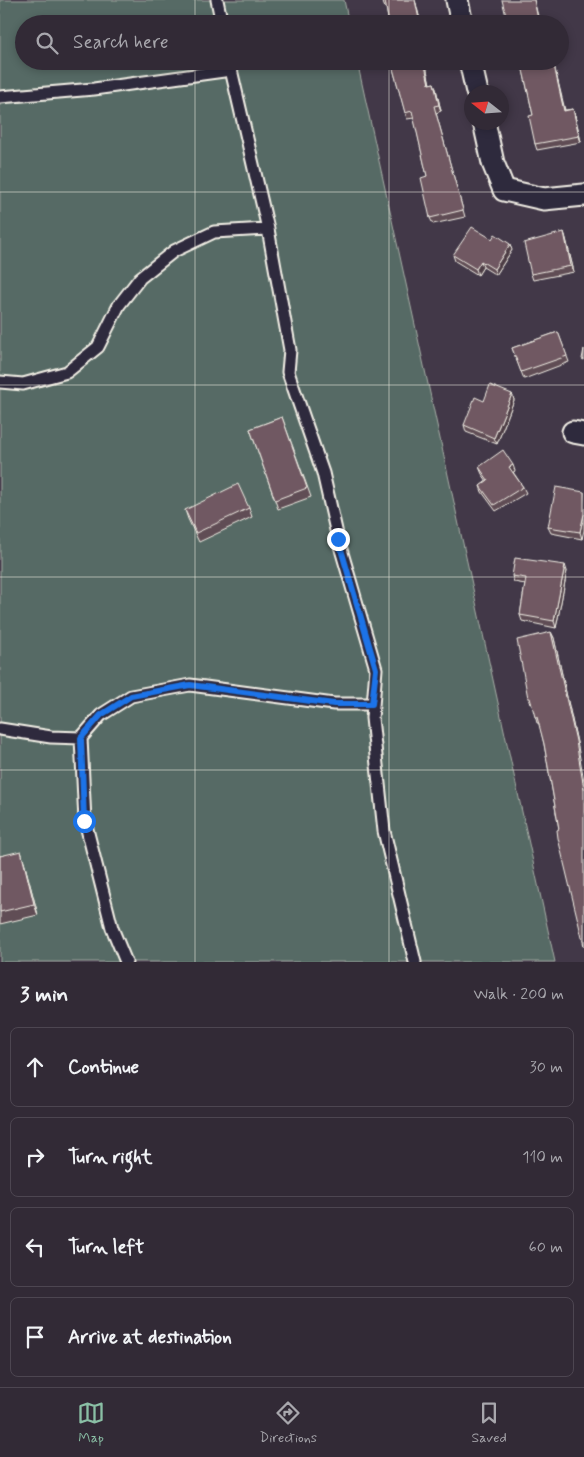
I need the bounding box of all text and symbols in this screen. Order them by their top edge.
search box [15,15,569,70]
icon: search [33,29,61,57]
text: Search here [73,30,169,55]
north arrow [464,85,509,130]
route end [327,528,350,551]
route start [73,810,96,833]
text: 3 min [20,981,68,1009]
text: Walk · 200 m [473,984,564,1005]
icon: ahead [21,1053,49,1081]
text: Continue [68,1055,139,1080]
text: 30 m [530,1057,563,1078]
icon: right [21,1143,49,1171]
text: Turn right [68,1145,152,1170]
text: 110 m [522,1147,563,1168]
icon: left [21,1233,49,1261]
text: Turn left [68,1235,144,1260]
text: 60 m [529,1237,563,1258]
icon: arrive [21,1323,49,1351]
text: Arrive at destination [68,1325,232,1350]
tab: Map [77,1399,105,1447]
tab: Directions [260,1399,317,1447]
tab: Saved [471,1399,507,1447]

